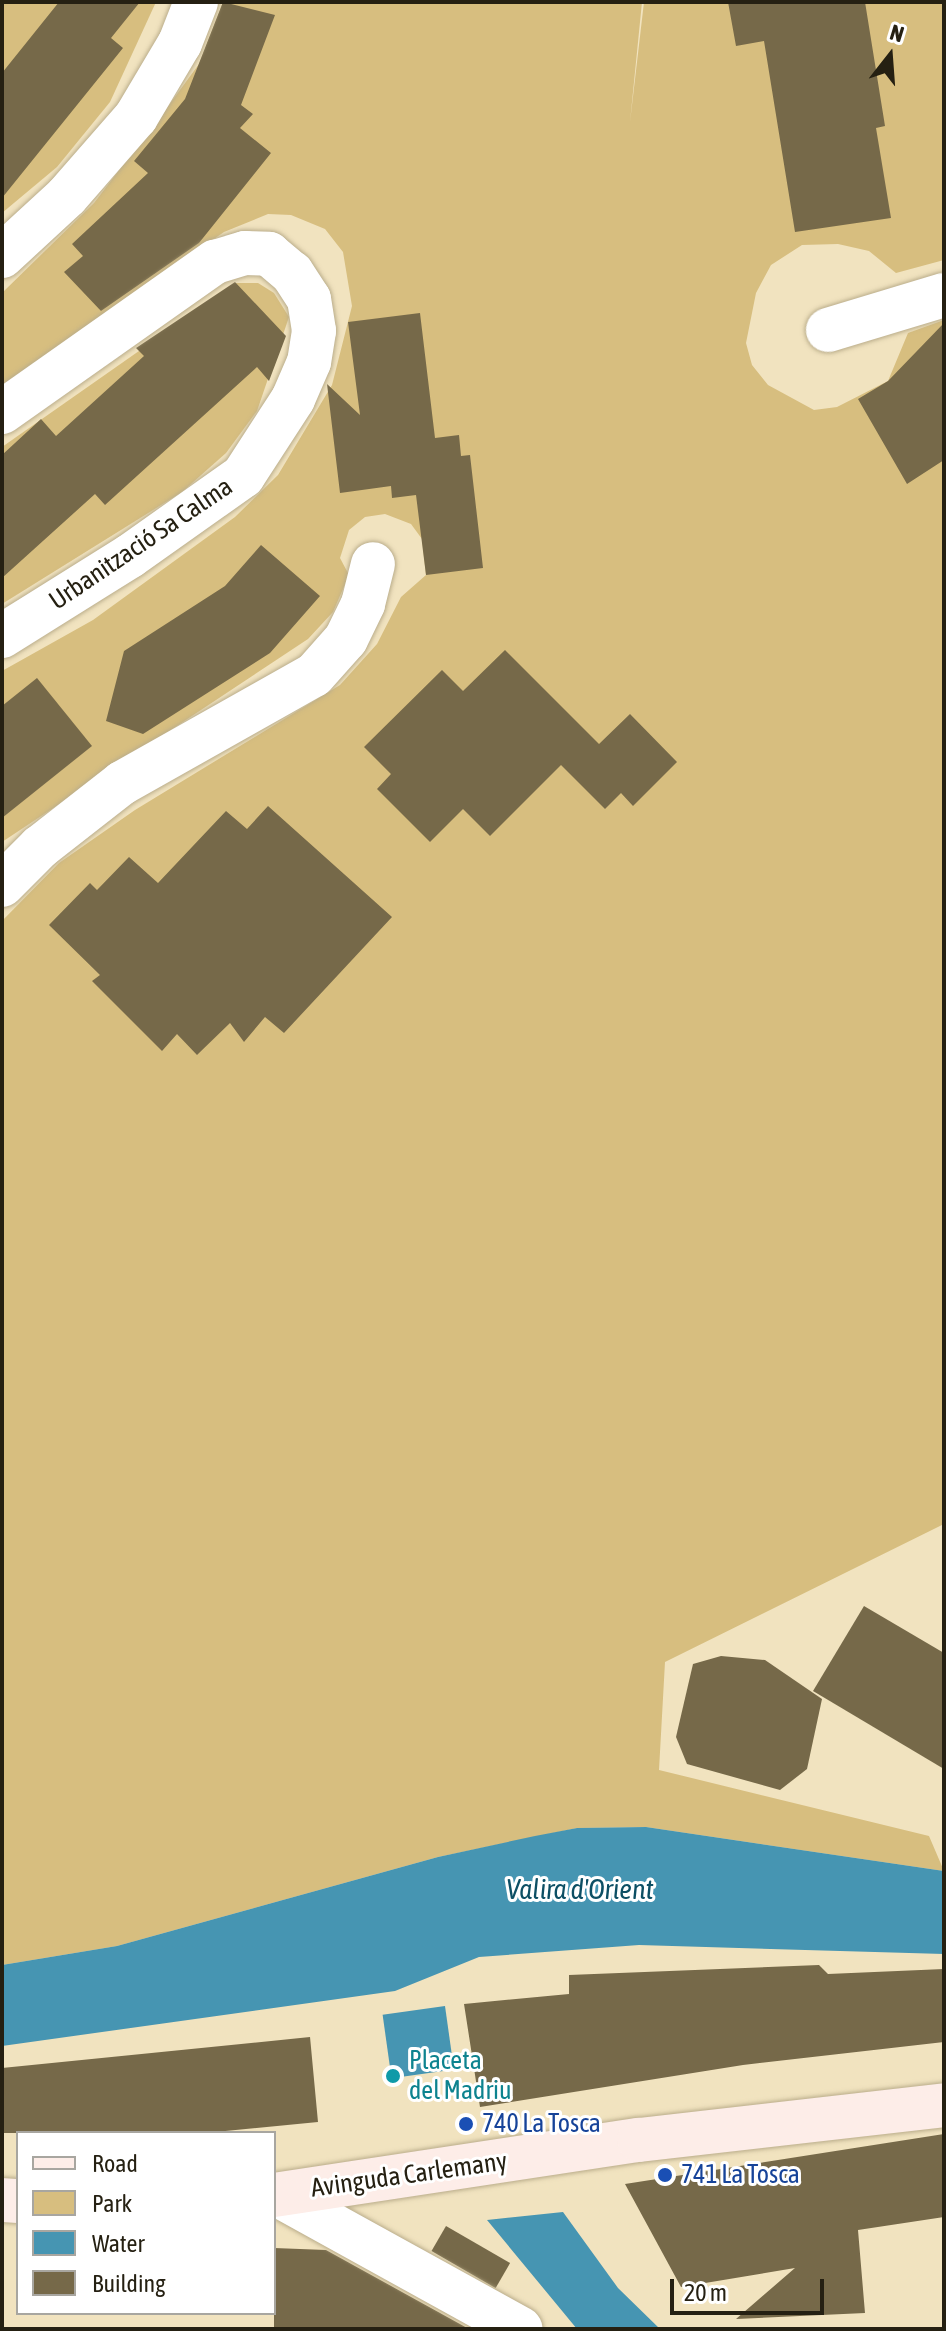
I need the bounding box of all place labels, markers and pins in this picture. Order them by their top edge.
place label: Placeta del Madriu [409,2045,512,2106]
marker: Placeta del Madriu [384,2067,402,2085]
place label: 740 La Tosca [482,2108,601,2140]
marker: 740 La Tosca [457,2115,475,2133]
place label: 741 La Tosca [681,2159,800,2191]
marker: 741 La Tosca [656,2166,674,2184]

